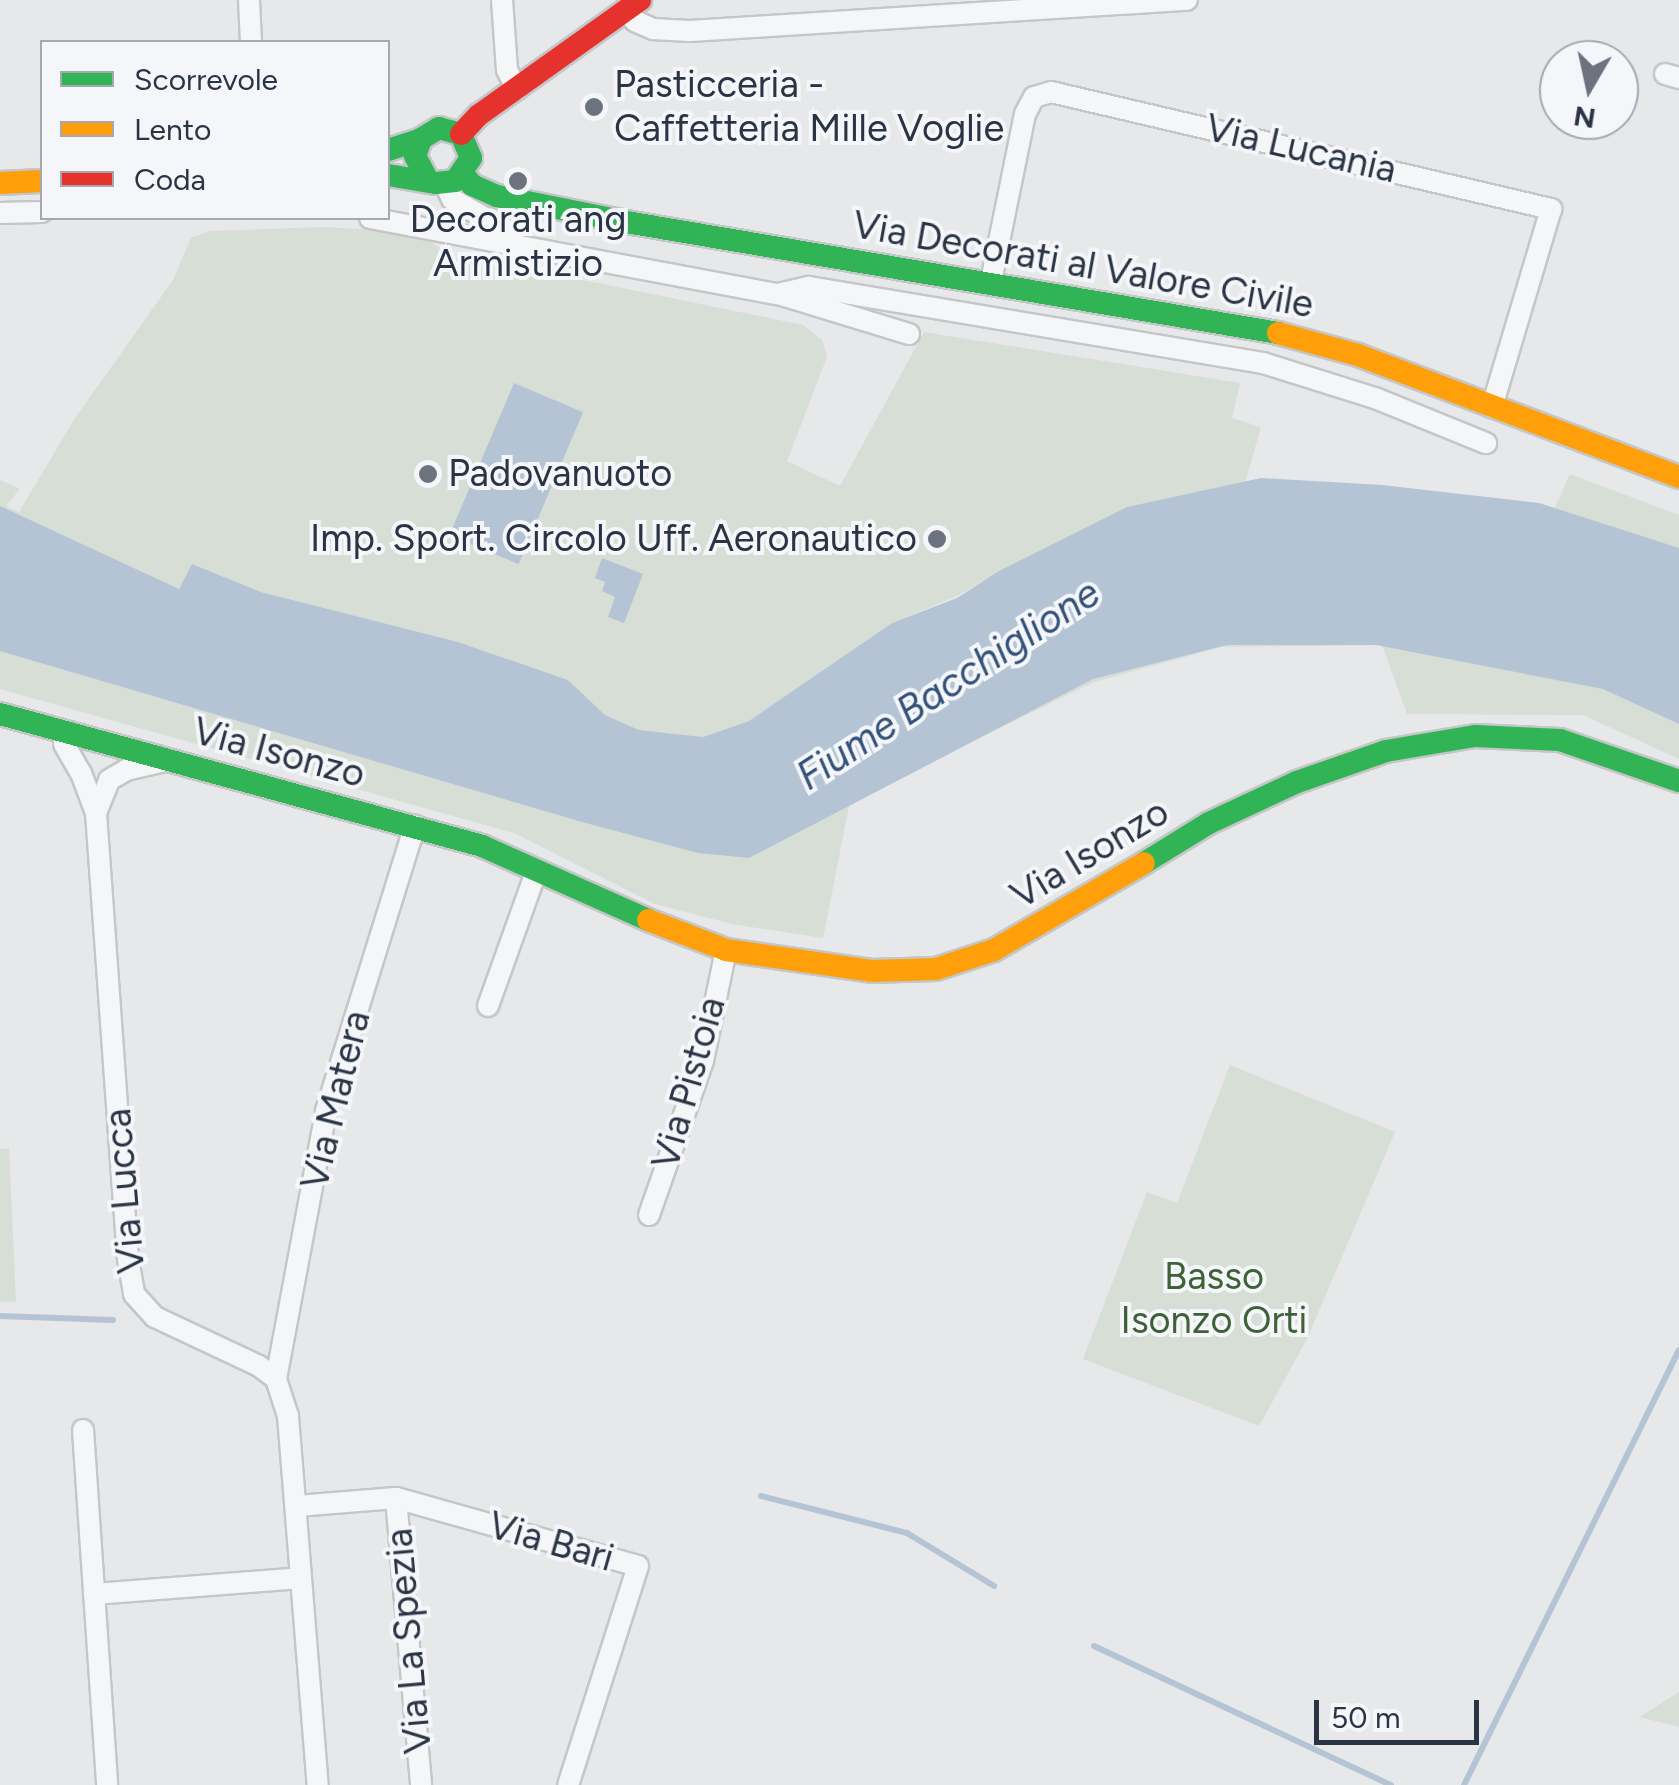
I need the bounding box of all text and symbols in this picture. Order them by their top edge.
legend [40,40,390,220]
north arrow [1539,40,1639,140]
text: Scorrevole [134,61,278,98]
place label: Pasticceria - Caffetteria Mille Voglie [614,62,1004,152]
marker: Pasticceria - Caffetteria Mille Voglie [583,96,605,118]
text: N [1571,99,1598,136]
street label: Via Lucania [1201,105,1401,193]
text: Lento [134,111,211,148]
text: Coda [134,161,206,198]
marker: Decorati ang Armistizio [507,170,529,192]
place label: Decorati ang Armistizio [409,197,627,286]
street label: Via Decorati al Valore Civile [849,202,1317,328]
place label: Padovanuoto [448,451,672,497]
marker: Padovanuoto [417,463,439,485]
place label: Imp. Sport. Circolo Uff. Aeronautico [310,516,917,562]
marker: Imp. Sport. Circolo Uff. Aeronautico [926,528,948,550]
water label: Fiume Bacchiglione [788,568,1108,800]
street label: Via Isonzo [188,708,370,798]
street label: Via Isonzo [1003,789,1177,919]
street label: Via Pistoia [643,992,735,1174]
street label: Via Matera [292,1006,380,1194]
street label: Via Lucca [95,1107,155,1275]
park label: Basso Isonzo Orti [1121,1254,1307,1344]
street label: Via Bari [483,1502,619,1582]
street label: Via La Spezia [376,1527,442,1755]
scale bar [1319,1680,1484,1742]
text: 50 m [1331,1699,1400,1736]

